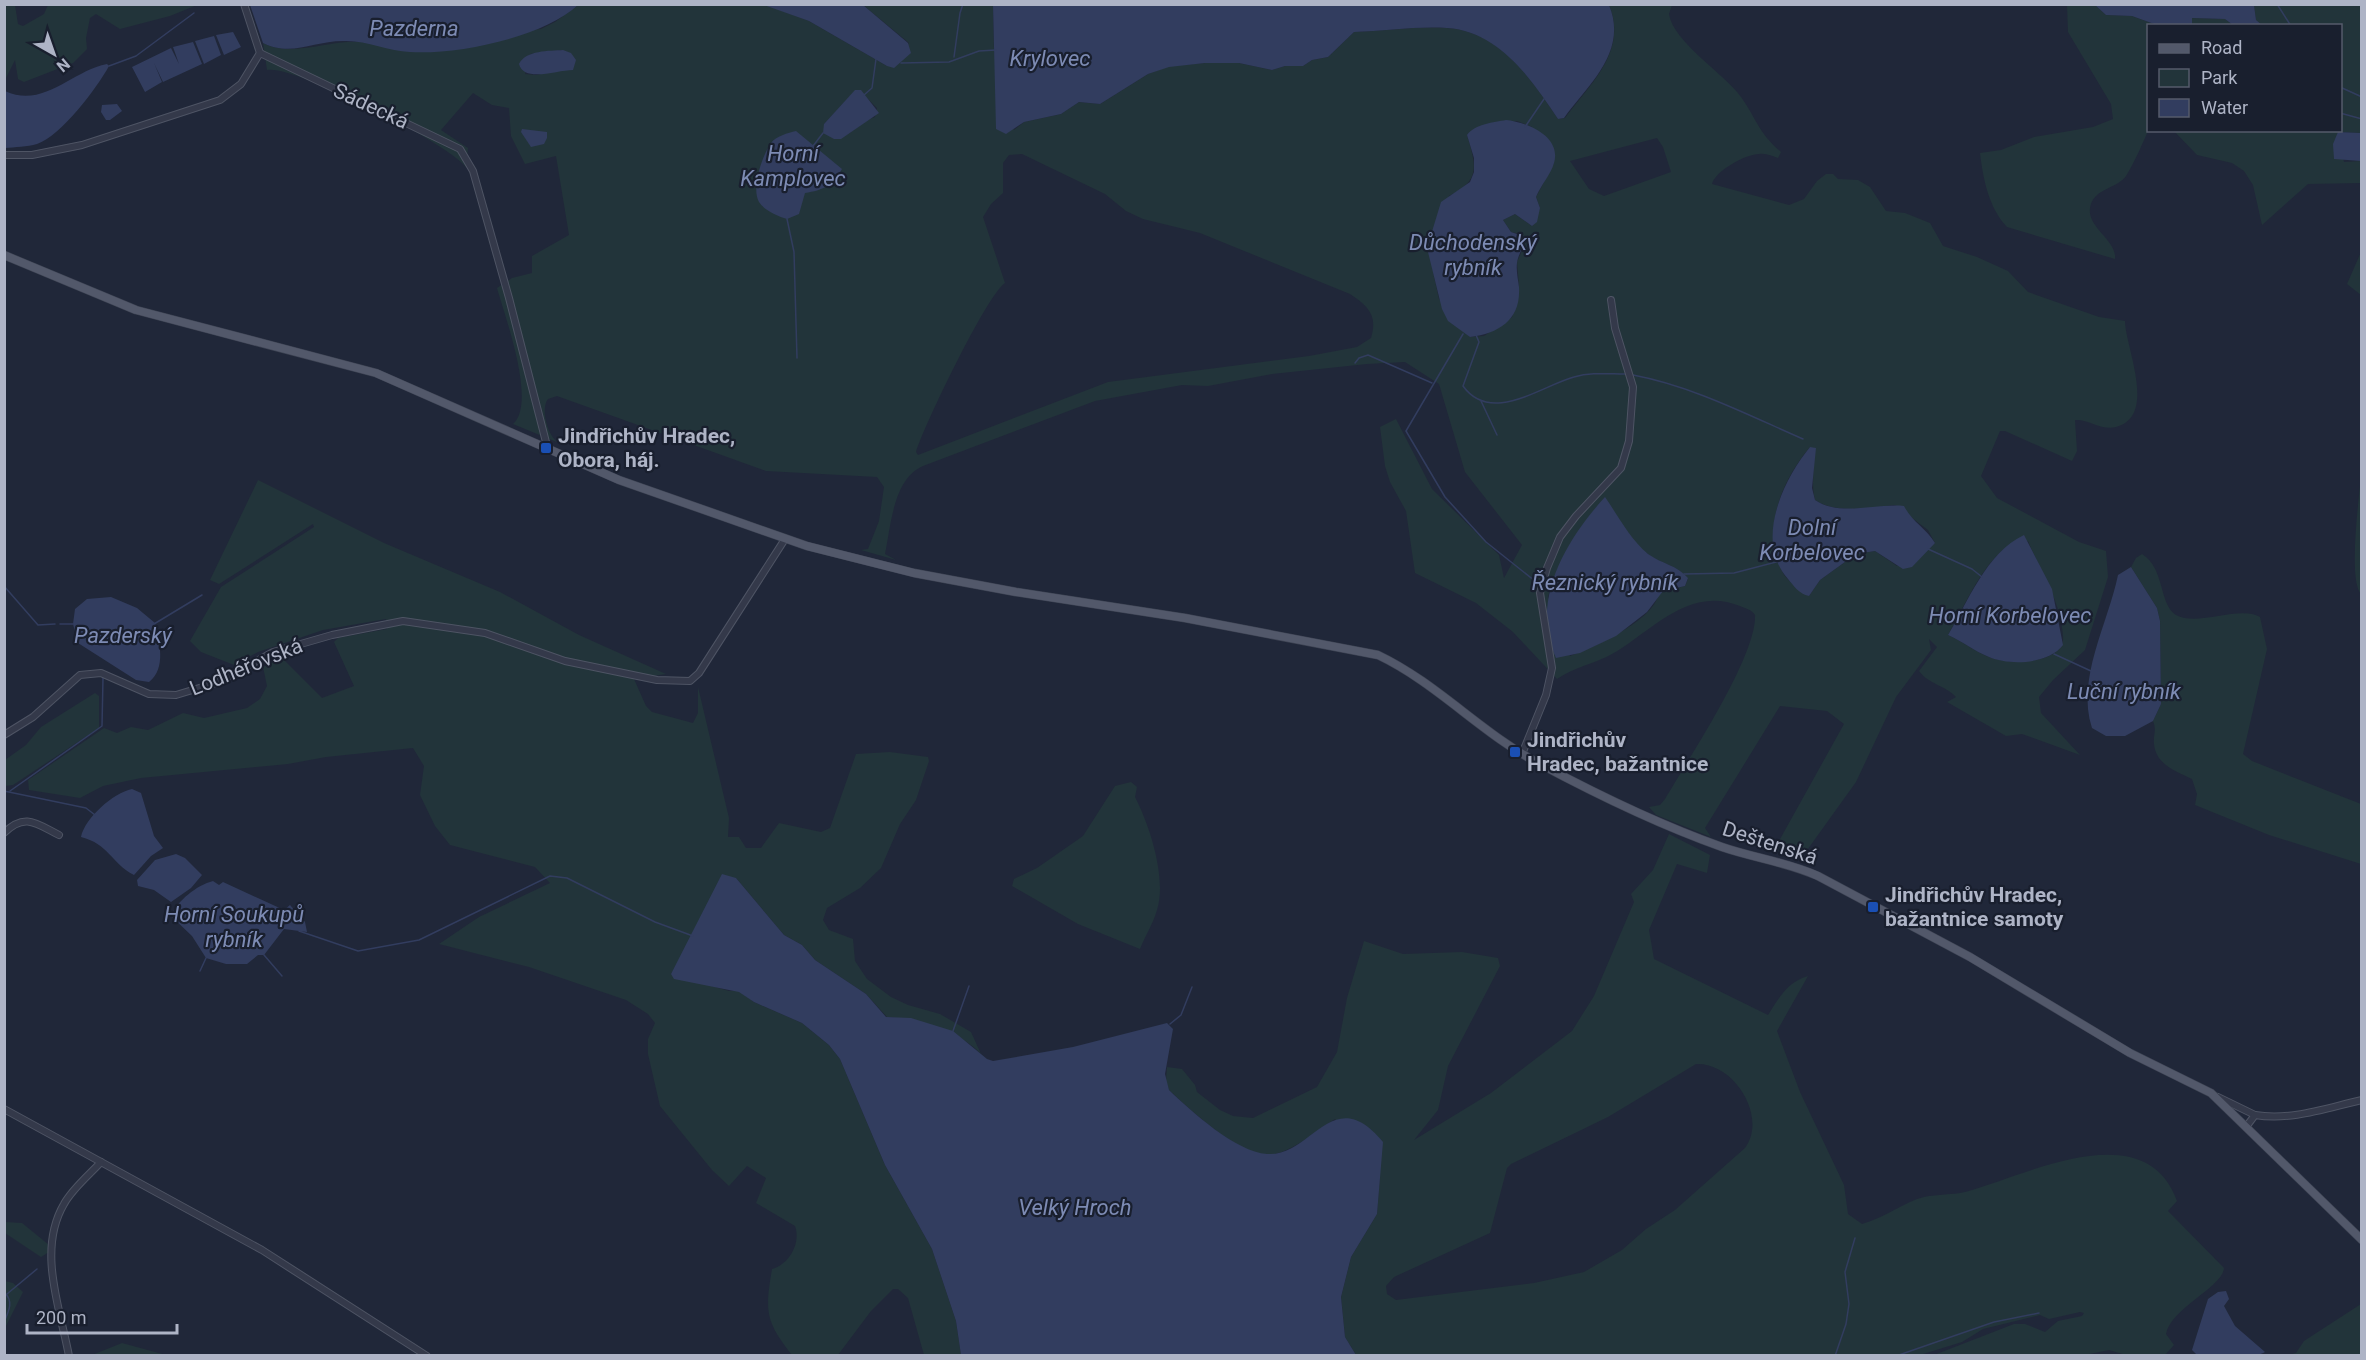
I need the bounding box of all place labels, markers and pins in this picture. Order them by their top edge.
place label: Jindřichův Hradec, Obora, háj. [558,424,735,472]
marker: Jindřichův Hradec, Obora, háj. [539,441,553,455]
place label: Jindřichův Hradec, bažantnice [1527,728,1708,776]
marker: Jindřichův Hradec, bažantnice [1508,745,1522,759]
place label: Jindřichův Hradec, bažantnice samoty [1885,883,2064,931]
marker: Jindřichův Hradec, bažantnice samoty [1866,900,1880,914]

